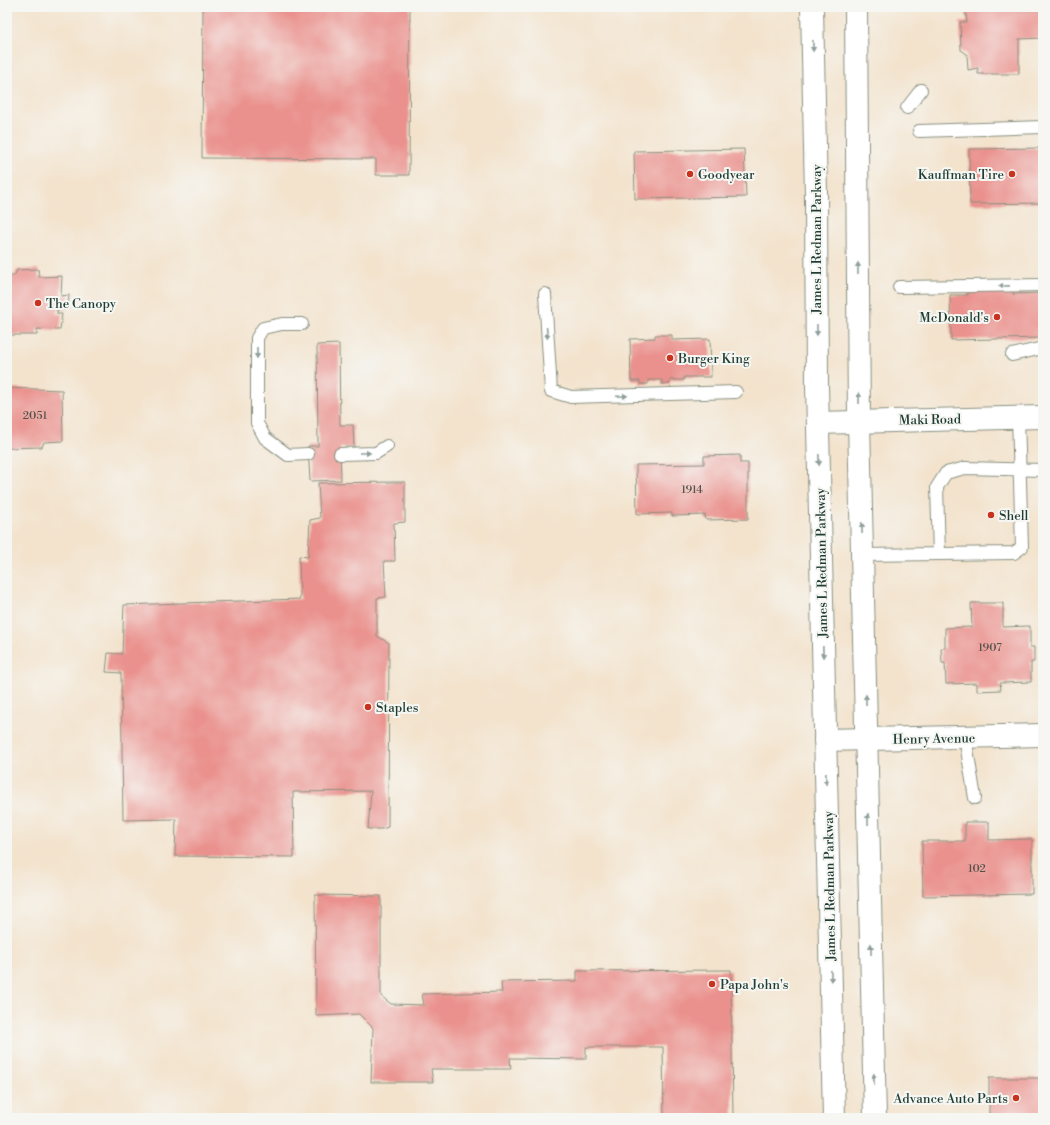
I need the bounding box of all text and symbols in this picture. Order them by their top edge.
one-way arrow [810,40,816,53]
street label: James L Redman Parkway [809,163,825,315]
place label: Goodyear [698,167,755,183]
place label: Kauffman Tire [918,167,1004,183]
marker: Goodyear [685,169,695,179]
marker: Kauffman Tire [1007,169,1017,179]
one-way arrow [855,261,861,274]
one-way arrow [997,283,1010,289]
place label: The Canopy [46,296,117,312]
marker: The Canopy [33,298,43,308]
place label: McDonald's [919,310,989,326]
marker: McDonald's [992,312,1002,322]
one-way arrow [813,324,820,336]
one-way arrow [544,327,551,339]
one-way arrow [254,347,260,360]
place label: Burger King [677,351,750,367]
marker: Burger King [665,353,675,363]
one-way arrow [856,391,862,404]
one-way arrow [616,393,629,399]
house number: 2051 [23,409,47,423]
street label: Maki Road [899,411,962,429]
one-way arrow [359,450,371,457]
one-way arrow [816,454,822,467]
house number: 1914 [681,483,703,497]
street label: James L Redman Parkway [813,487,831,639]
place label: Shell [999,508,1029,524]
marker: Shell [986,510,996,520]
one-way arrow [858,522,865,534]
house number: 1907 [978,641,1002,655]
one-way arrow [820,646,826,659]
one-way arrow [863,693,869,706]
place label: Staples [376,700,419,716]
marker: Staples [363,702,373,712]
street label: Henry Avenue [893,730,976,748]
one-way arrow [823,773,829,786]
street label: James L Redman Parkway [821,810,839,962]
one-way arrow [865,813,872,825]
house number: 102 [968,862,986,876]
one-way arrow [868,943,875,955]
one-way arrow [828,970,834,983]
place label: Papa John's [720,977,789,993]
marker: Papa John's [707,979,717,989]
one-way arrow [871,1073,878,1085]
place label: Advance Auto Parts [892,1091,1008,1107]
marker: Advance Auto Parts [1011,1093,1021,1103]

